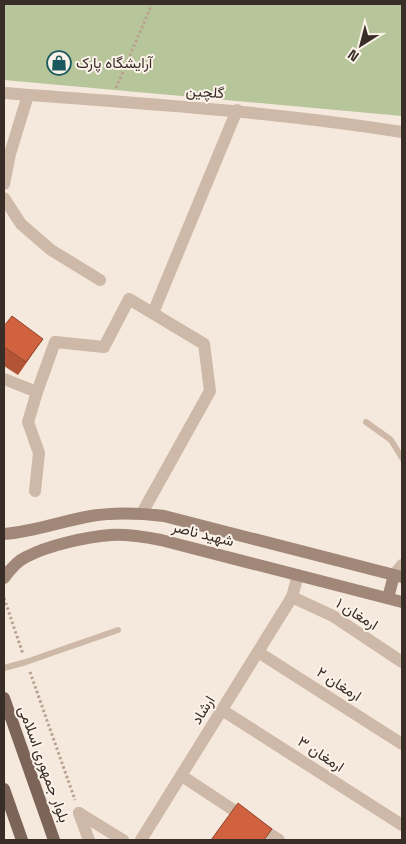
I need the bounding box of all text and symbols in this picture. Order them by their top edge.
north arrow [336,20,386,70]
text: N [344,45,362,66]
shop icon: آرایشگاه پارک [46,50,72,76]
place label: آرایشگاه پارک [76,53,154,73]
street label: گلچین [185,81,225,103]
street label: شهید ناصر [169,516,236,550]
street label: ارمغان ۱ [333,593,382,634]
street label: ارمغان ۲ [313,662,365,705]
street label: ارشاد [186,692,219,728]
street label: بلوار جمهوری اسلامی [14,703,74,825]
street label: ارمغان ۳ [294,731,348,776]

